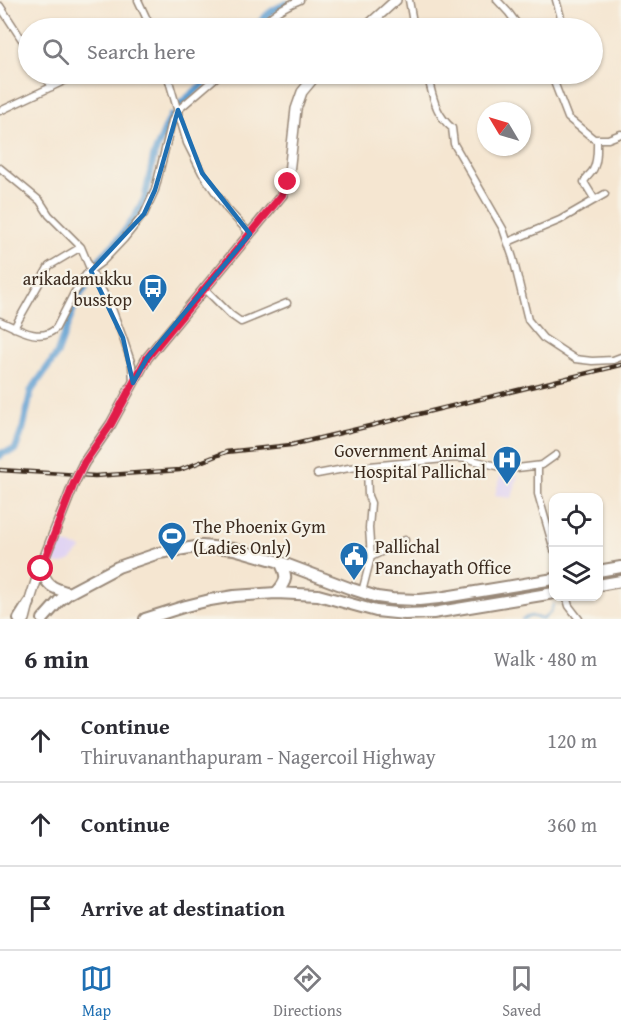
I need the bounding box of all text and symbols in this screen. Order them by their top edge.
search box [18,18,603,84]
icon: search [39,35,72,68]
text: Search here [87,35,196,67]
north arrow [477,102,531,156]
route end [274,168,300,194]
place label: arikadamukku busstop [23,265,132,313]
bus stop icon: arikadamukku busstop [137,272,169,314]
place label: Government Animal Hospital Pallichal [334,437,486,485]
hospital icon: Government Animal Hospital Pallichal [491,444,523,486]
map controls [549,493,603,601]
button: locate [549,493,603,547]
place label: The Phoenix Gym (Ladies Only) [193,513,326,561]
sports icon: The Phoenix Gym (Ladies Only) [156,520,188,562]
place label: Pallichal Panchayath Office [375,533,511,581]
public building icon: Pallichal Panchayath Office [338,540,370,582]
button: layers [549,547,603,601]
route start [27,555,53,581]
text: 6 min [24,639,89,678]
text: Walk · 480 m [494,644,597,673]
text: Continue [81,710,170,742]
icon: ahead [24,724,57,757]
text: 120 m [547,726,597,755]
text: Thiruvananthapuram - Nagercoil Highway [81,742,436,771]
icon: ahead [24,808,57,841]
text: Continue [81,808,170,840]
text: 360 m [547,810,597,839]
icon: arrive [24,892,57,925]
text: Arrive at destination [81,892,285,924]
tab: Map [80,962,113,1022]
tab: Directions [273,962,342,1022]
tab: Saved [502,962,541,1022]

